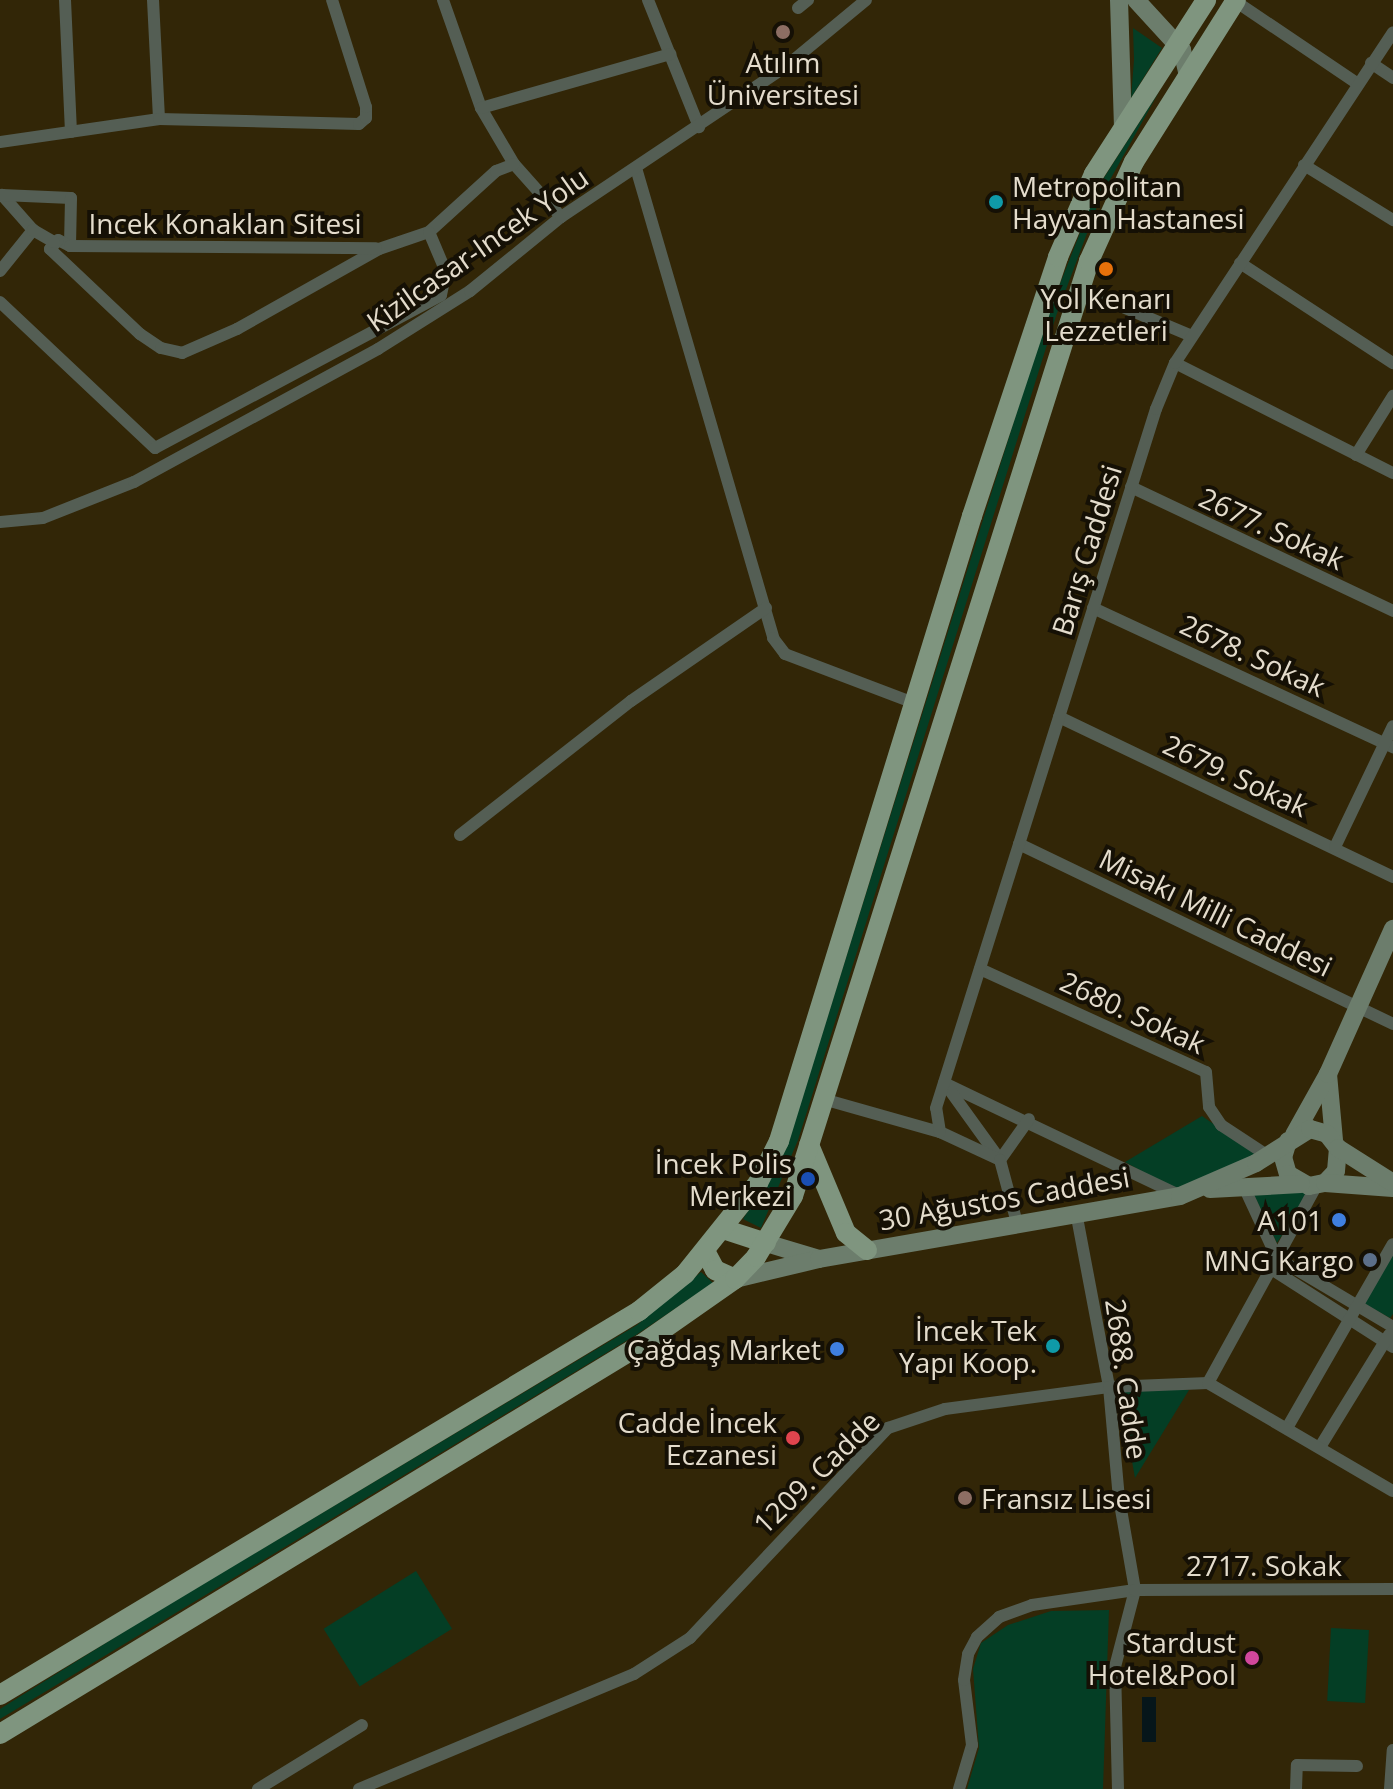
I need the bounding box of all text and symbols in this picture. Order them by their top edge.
marker: Atılım Üniversitesi [774,23,792,41]
place label: Atılım Üniversitesi [707,45,859,111]
street label: Kizilcasar-Incek Yolu [360,160,594,338]
place label: Metropolitan Hayvan Hastanesi [1012,169,1245,235]
marker: Metropolitan Hayvan Hastanesi [987,193,1005,211]
street label: Incek Konaklan Sitesi [88,206,362,240]
marker: Yol Kenarı Lezzetleri [1097,260,1115,278]
place label: Yol Kenarı Lezzetleri [1041,281,1171,347]
street label: Barış Caddesi [1044,461,1128,639]
street label: 2677. Sokak [1194,480,1350,576]
street label: 2678. Sokak [1175,607,1331,703]
street label: 2679. Sokak [1158,727,1314,823]
street label: Misakı Milli Caddesi [1094,841,1338,983]
street label: 2680. Sokak [1055,964,1211,1060]
place label: İncek Polis Merkezi [655,1146,792,1212]
street label: 30 Ağustos Caddesi [876,1159,1132,1237]
marker: İncek Polis Merkezi [799,1170,817,1188]
place label: A101 [1257,1203,1323,1237]
marker: A101 [1330,1211,1348,1229]
place label: MNG Kargo [1204,1243,1354,1277]
marker: MNG Kargo [1361,1251,1379,1269]
street label: 2688. Cadde [1099,1297,1155,1461]
place label: İncek Tek Yapı Koop. [899,1313,1037,1379]
place label: Çağdaş Market [627,1332,821,1366]
marker: İncek Tek Yapı Koop. [1044,1337,1062,1355]
marker: Çağdaş Market [828,1340,846,1358]
street label: 1209. Cadde [746,1404,886,1540]
place label: Cadde İncek Eczanesi [618,1405,777,1471]
marker: Cadde İncek Eczanesi [784,1429,802,1447]
place label: Fransız Lisesi [981,1481,1152,1515]
marker: Fransız Lisesi [956,1489,974,1507]
street label: 2717. Sokak [1186,1548,1342,1582]
place label: Stardust Hotel&Pool [1088,1625,1236,1691]
marker: Stardust Hotel&Pool [1243,1649,1261,1667]

